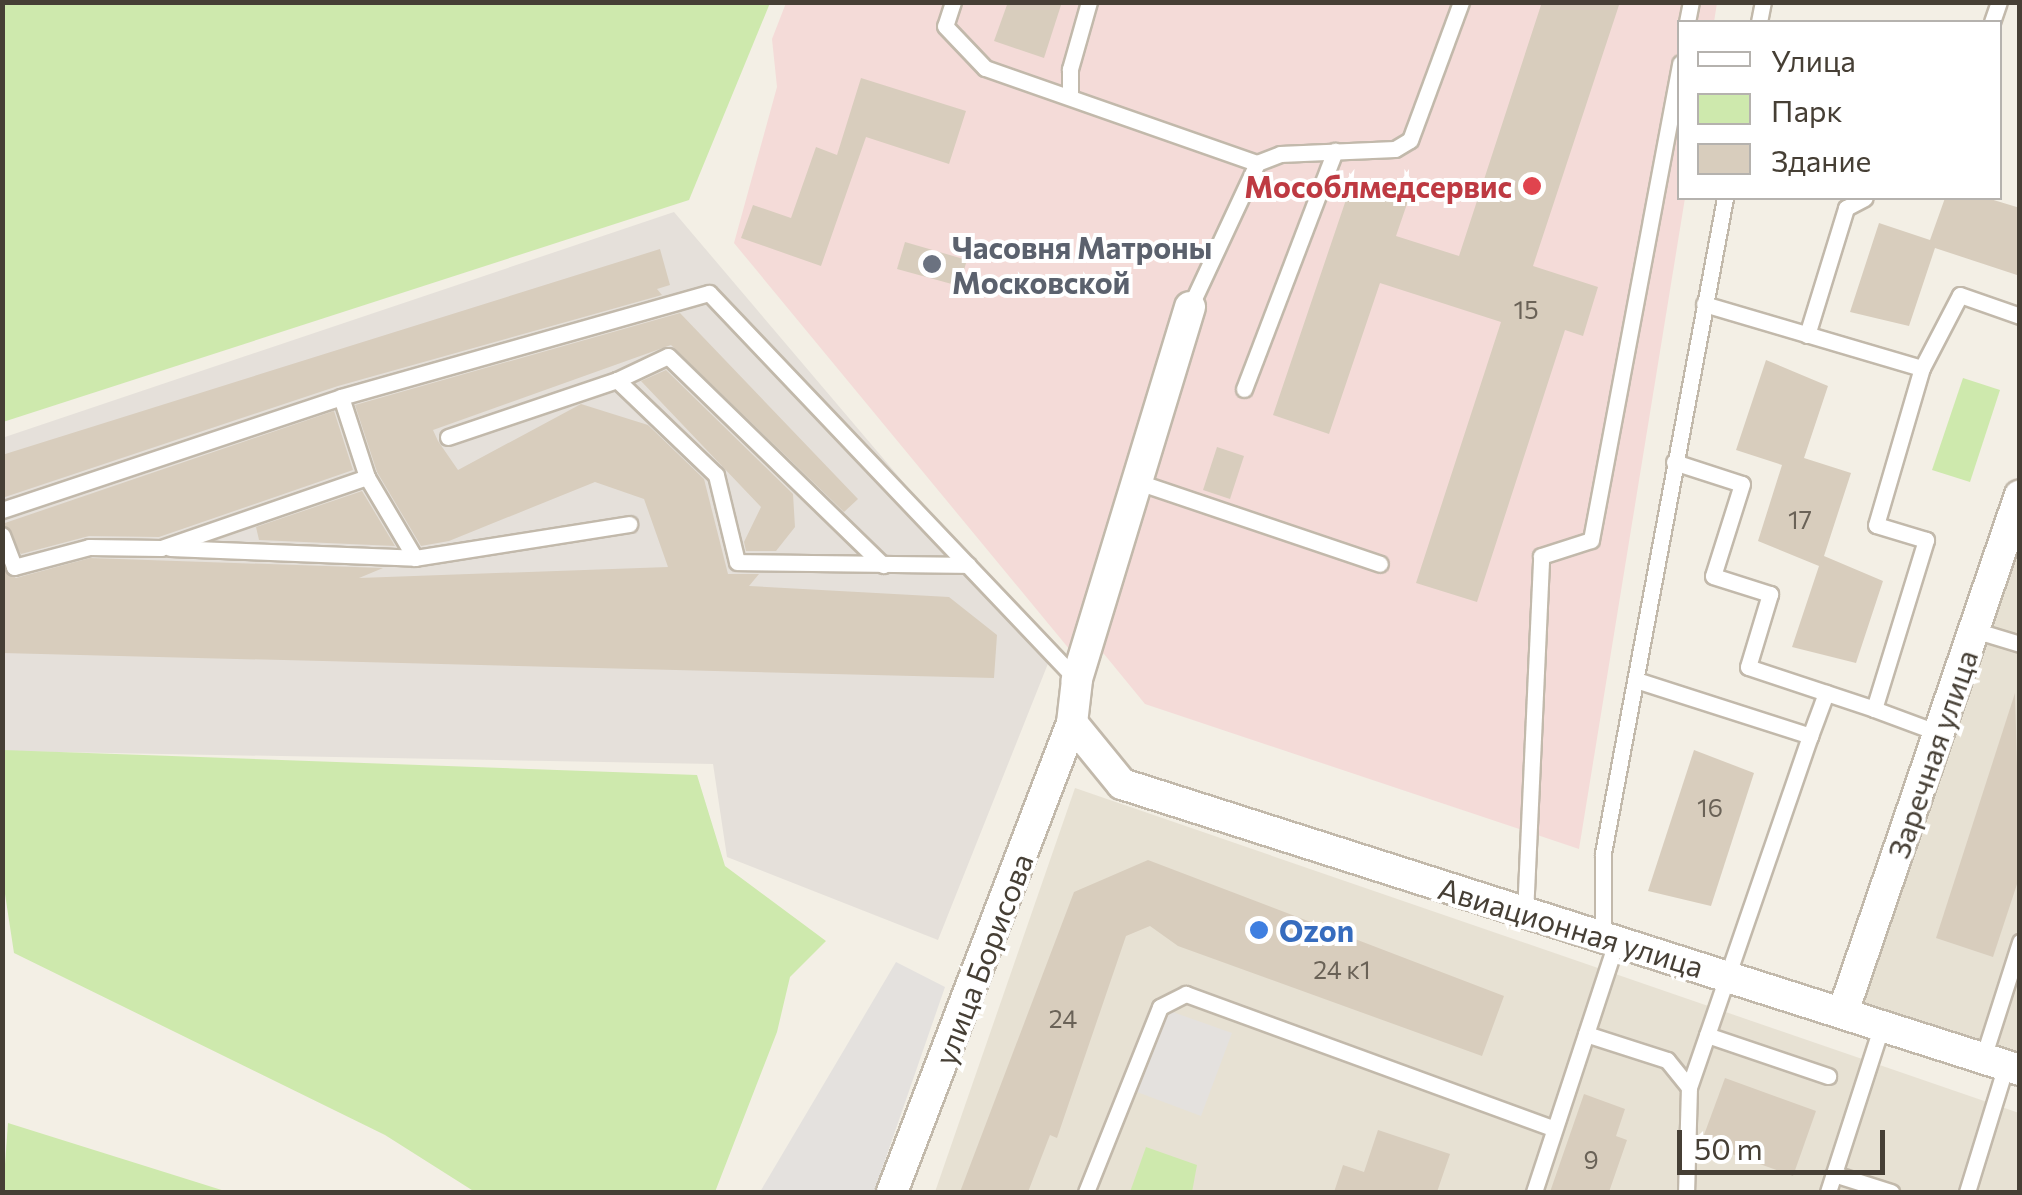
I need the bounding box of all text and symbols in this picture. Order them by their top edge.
legend [1677,20,2002,200]
text: Улица [1771,41,1856,78]
text: Парк [1771,91,1843,128]
text: Здание [1771,141,1871,178]
place label: Мособлмедсервис [1244,168,1512,204]
marker: Мособлмедсервис [1521,175,1543,197]
place label: Часовня Матроны Московской [952,229,1212,300]
marker: Часовня Матроны Московской [921,253,943,275]
house number: 15 [1513,294,1539,324]
house number: 17 [1788,504,1812,534]
street label: Заречная улица [1879,645,1985,863]
house number: 16 [1697,792,1723,822]
street label: улица Борисова [926,848,1040,1070]
street label: Авиационная улица [1434,870,1708,984]
place label: Ozon [1279,912,1354,948]
marker: Ozon [1248,919,1270,941]
house number: 24 к1 [1313,954,1371,984]
house number: 24 [1049,1003,1077,1033]
scale bar [1682,1110,1890,1172]
text: 50 m [1694,1129,1763,1166]
house number: 9 [1583,1144,1599,1174]

